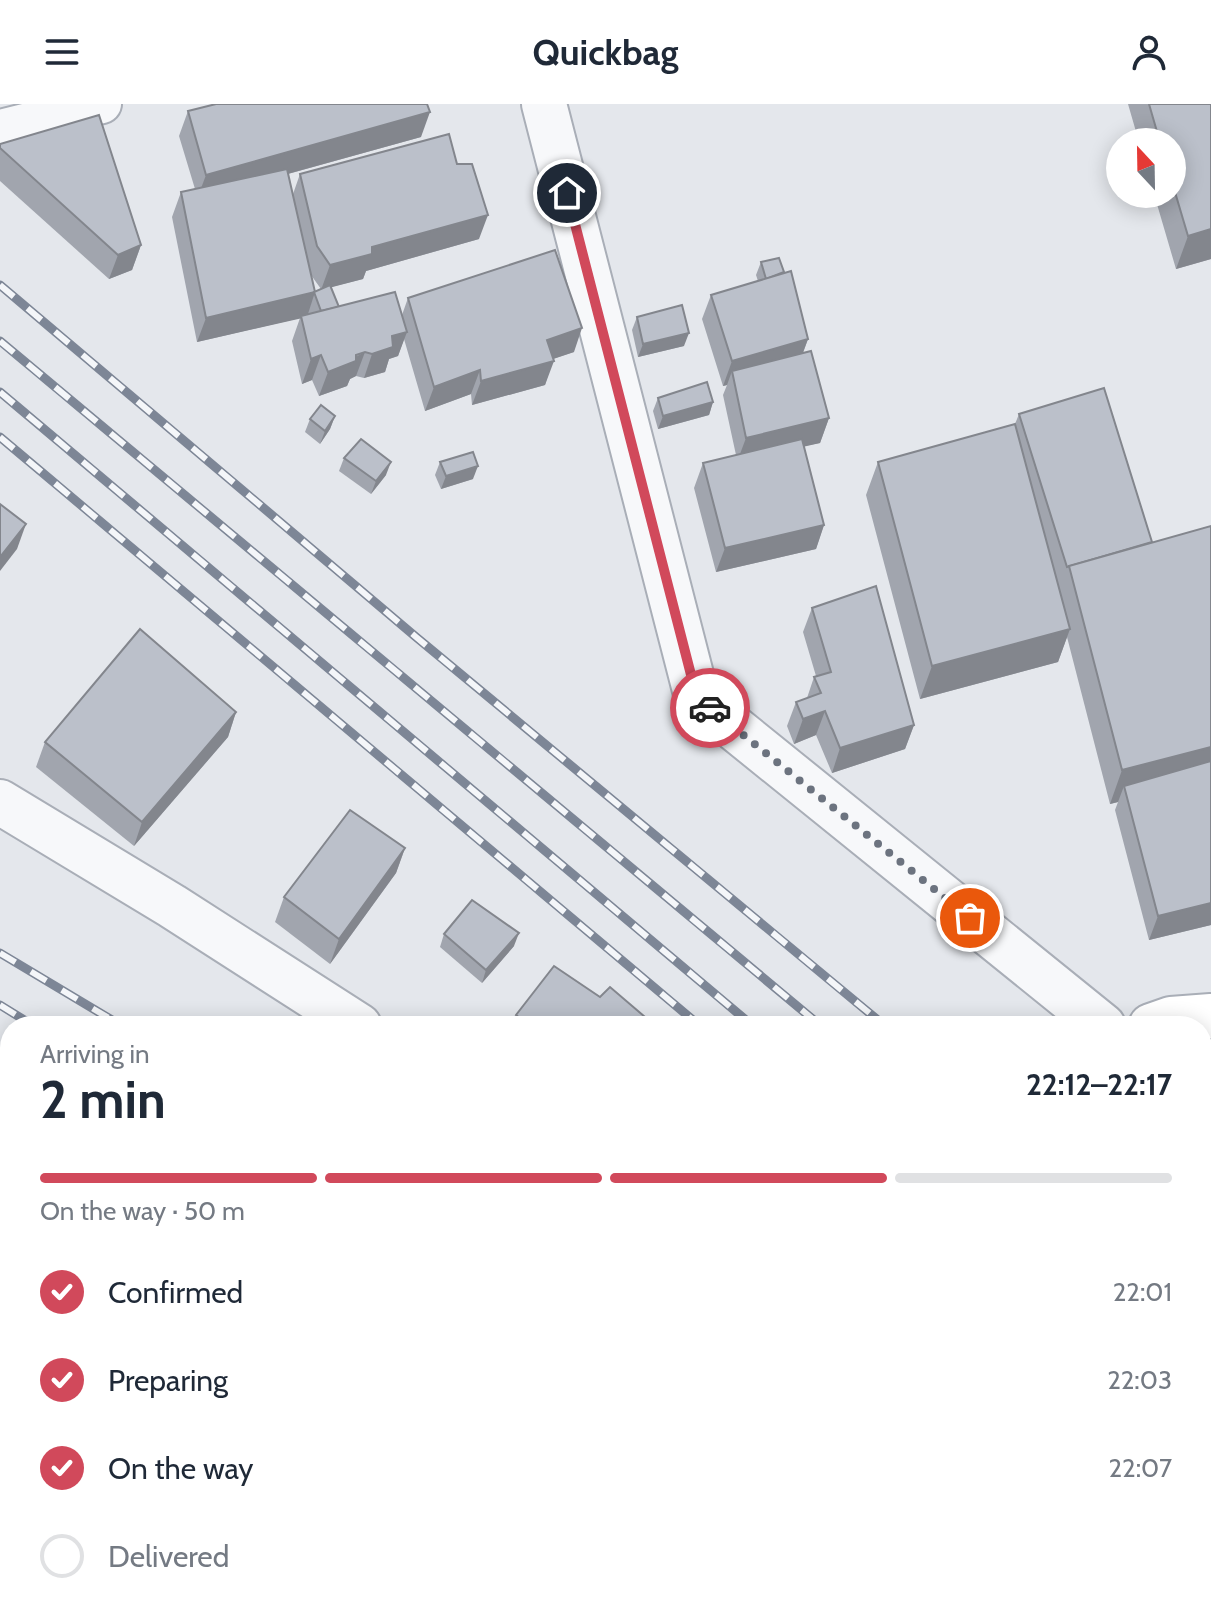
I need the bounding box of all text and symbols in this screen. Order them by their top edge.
icon: menu [40,30,84,74]
text: Quickbag [532,30,679,74]
icon: person [1127,30,1171,74]
north arrow [1106,128,1186,208]
map controls [1106,128,1186,208]
pin [533,159,601,227]
icon: home [545,171,589,215]
courier [670,668,750,748]
icon: car [688,686,732,730]
pin [936,884,1004,952]
icon: bag [948,896,992,940]
text: Arriving in [40,1038,150,1070]
text: 22:12–22:17 [1026,1066,1172,1103]
text: 2 min [40,1068,166,1131]
text: On the way · 50 m [40,1195,245,1227]
icon: check [40,1270,84,1314]
text: Confirmed [108,1274,243,1311]
text: 22:01 [1113,1276,1172,1308]
icon: check [40,1358,84,1402]
text: Preparing [108,1362,228,1399]
text: 22:03 [1107,1364,1172,1396]
icon: check [40,1446,84,1490]
text: On the way [108,1450,253,1487]
text: 22:07 [1108,1452,1172,1484]
text: Delivered [108,1538,229,1575]

